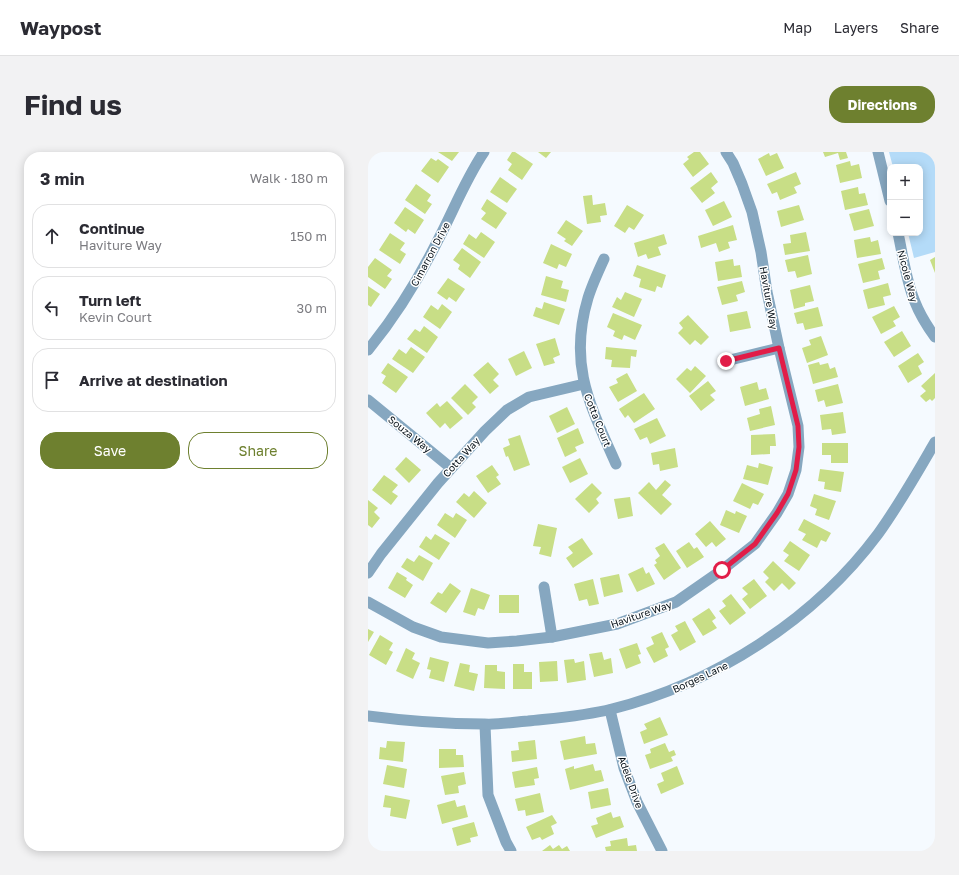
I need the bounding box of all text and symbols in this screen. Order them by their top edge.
text: Waypost [20,16,101,39]
text: Map [783,19,812,36]
text: Layers [834,19,878,36]
text: Share [900,19,939,36]
button: Directions [829,86,935,123]
text: Find us [24,88,122,121]
map controls [887,164,923,236]
button: + [887,164,923,200]
text: 3 min [40,168,84,189]
text: Walk · 180 m [250,170,328,186]
button: − [887,200,923,236]
text: Continue [79,219,145,237]
street label: Cimarron Drive [408,220,452,288]
icon: ahead [41,225,63,247]
text: 150 m [290,228,327,244]
text: Haviture Way [79,237,162,253]
street label: Nicole Way [895,249,921,304]
street label: Haviture Way [758,266,781,331]
text: Turn left [79,291,141,309]
icon: left [41,297,63,319]
text: 30 m [297,300,327,316]
text: Kevin Court [79,309,152,325]
route end [717,352,735,370]
icon: arrive [41,369,63,391]
text: Arrive at destination [79,371,228,389]
street label: Cotta Court [582,392,614,448]
street label: Souza Way [386,413,434,455]
button: Save [40,432,180,469]
button: Share [188,432,328,469]
street label: Cotta Way [440,434,482,479]
route start [713,561,731,579]
street label: Haviture Way [609,598,673,630]
street label: Borges Lane [670,659,730,695]
street label: Adele Drive [616,754,646,810]

